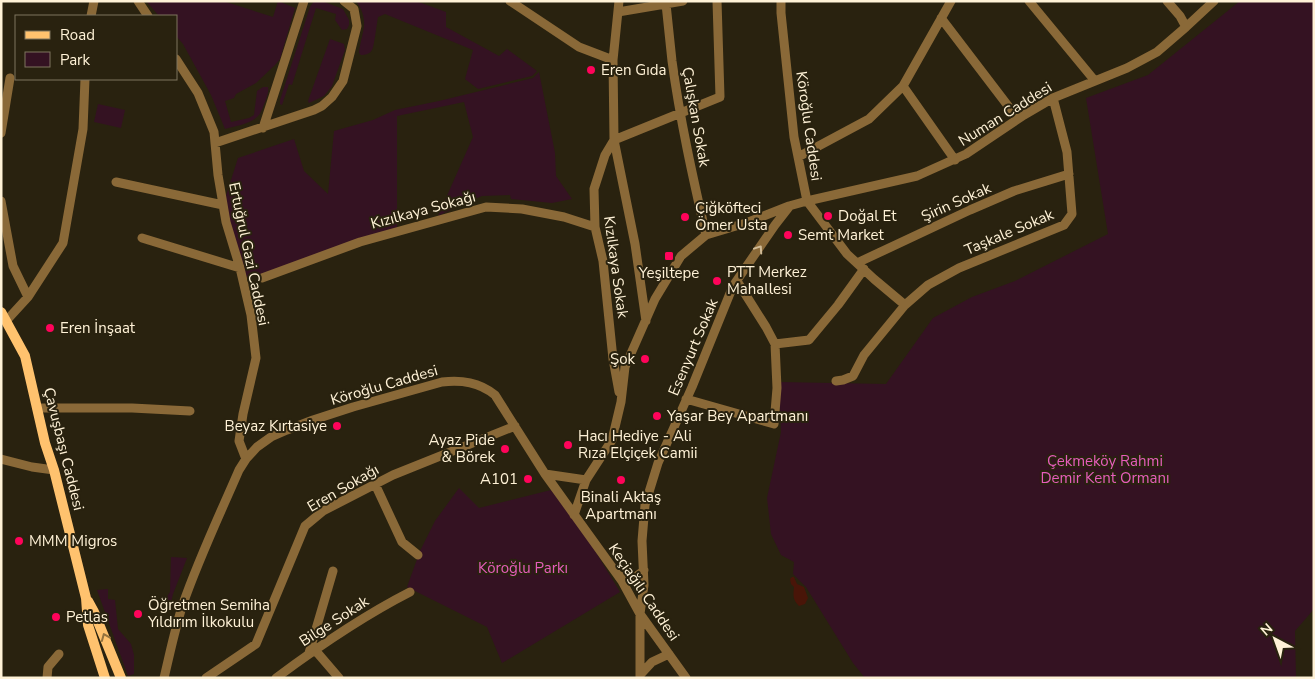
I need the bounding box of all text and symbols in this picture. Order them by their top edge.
legend [15,15,178,80]
text: Road [60,25,95,45]
text: Park [60,50,90,70]
place label: Eren Gıda [601,60,666,80]
marker: Eren Gıda [585,64,597,76]
street label: Çalışkan Sokak [677,65,715,169]
street label: Köroğlu Caddesi [791,70,827,182]
street label: Numan Caddesi [954,77,1056,151]
street label: Şirin Sokak [918,178,994,226]
street label: Ertuğrul Gazi Caddesi [224,180,274,328]
street label: Kızılkaya Sokağı [368,186,478,234]
place label: Çiğköfteci Ömer Usta [695,198,768,235]
street label: Taşkale Sokak [961,204,1057,260]
place label: Doğal Et [838,206,897,226]
marker: Doğal Et [822,210,834,222]
marker: Çiğköfteci Ömer Usta [679,211,691,223]
street label: Kızılkaya Sokak [599,215,633,320]
place label: Semt Market [798,225,885,245]
marker: Semt Market [782,229,794,241]
one-way arrow [753,245,762,255]
marker: Yeşiltepe [663,250,675,262]
place label: PTT Merkez Mahallesi [727,262,807,299]
place label: Yeşiltepe [638,263,699,283]
marker: PTT Merkez Mahallesi [711,275,723,287]
street label: Esenyurt Sokak [664,295,723,399]
place label: Eren İnşaat [60,318,136,338]
marker: Eren İnşaat [44,322,56,334]
place label: Şok [610,349,635,369]
marker: Şok [639,353,651,365]
street label: Köroğlu Caddesi [328,360,440,410]
street label: Çavuşbaşı Caddesi [39,385,89,513]
place label: Yaşar Bey Apartmanı [666,406,808,426]
marker: Yaşar Bey Apartmanı [651,410,663,422]
place label: Beyaz Kırtasiye [225,416,327,436]
marker: Beyaz Kırtasiye [331,420,343,432]
place label: Hacı Hediye - Ali Rıza Elçiçek Camii [578,426,697,463]
place label: Ayaz Pide & Börek [428,430,495,467]
marker: Hacı Hediye - Ali Rıza Elçiçek Camii [562,439,574,451]
marker: Ayaz Pide & Börek [499,443,511,455]
park label: Çekmeköy Rahmi Demir Kent Ormanı [1040,451,1170,488]
street label: Eren Sokağı [304,459,382,517]
place label: A101 [480,469,518,489]
marker: A101 [522,473,534,485]
marker: Binali Aktaş Apartmanı [615,474,627,486]
place label: Binali Aktaş Apartmanı [581,487,661,524]
place label: MMM Migros [29,531,117,551]
marker: MMM Migros [13,535,25,547]
street label: Keçiağılı Caddesi [604,539,684,645]
park label: Köroğlu Parkı [478,558,568,578]
street label: Bilge Sokak [295,591,373,651]
place label: Öğretmen Semiha Yıldırım İlkokulu [147,595,270,632]
place label: Petlas [66,607,108,627]
marker: Öğretmen Semiha Yıldırım İlkokulu [132,608,144,620]
marker: Petlas [50,611,62,623]
north arrow [1250,614,1300,664]
text: N [1257,619,1277,640]
one-way arrow [100,633,111,642]

